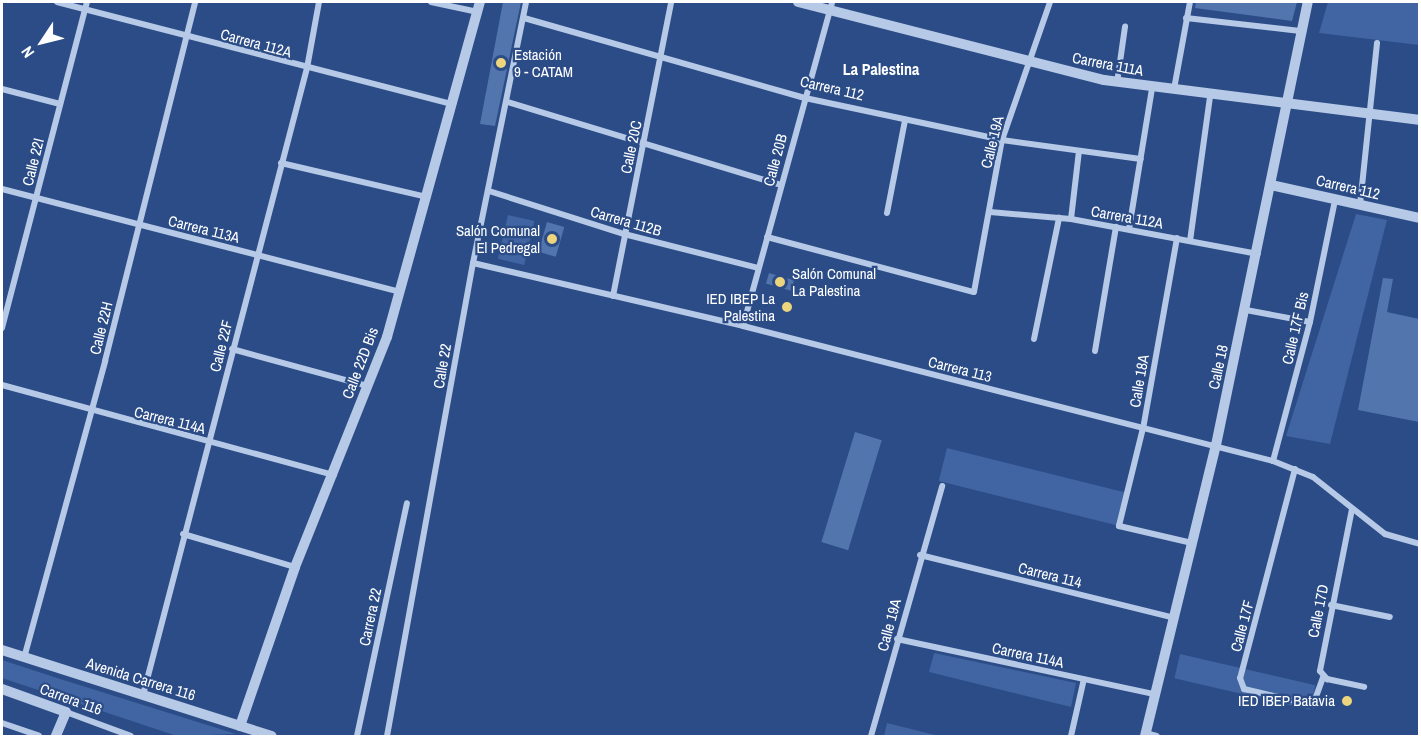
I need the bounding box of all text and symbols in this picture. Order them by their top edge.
north arrow [12,12,72,72]
street label: Carrera 112A [218,25,294,61]
text: N [16,42,39,63]
place label: Estación 9 - CATAM [514,45,573,80]
street label: Carrera 111A [1071,48,1145,80]
marker: Estación 9 - CATAM [492,54,510,72]
district label: La Palestina [843,59,919,79]
street label: Carrera 112 [798,72,866,104]
street label: Calle 19A [977,114,1007,170]
street label: Calle 20C [617,119,645,175]
street label: Calle 20B [759,132,791,188]
street label: Calle 22I [18,136,48,188]
street label: Carrera 112 [1314,171,1382,203]
street label: Carrera 112B [588,202,664,240]
street label: Carrera 112A [1090,202,1164,232]
street label: Carrera 113A [166,211,242,247]
place label: Salón Comunal El Pedregal [456,221,540,256]
marker: Salón Comunal El Pedregal [545,232,559,246]
place label: Salón Comunal La Palestina [792,264,876,299]
marker: Salón Comunal La Palestina [773,275,787,289]
place label: IED IBEP La Palestina [706,289,775,324]
street label: Calle 17F Bis [1278,290,1312,366]
street label: Calle 22H [86,300,116,356]
marker: IED IBEP La Palestina [780,300,794,314]
street label: Calle 22F [206,318,236,374]
street label: Calle 22D Bis [338,325,382,401]
street label: Calle 22 [429,342,455,390]
street label: Calle 18 [1205,343,1231,391]
street label: Carrera 113 [926,352,994,386]
street label: Calle 18A [1126,353,1152,409]
street label: Carrera 114A [132,402,208,438]
street label: Carrera 114 [1016,558,1084,592]
street label: Calle 17D [1304,583,1332,639]
street label: Carrera 22 [355,586,385,648]
street label: Calle 19A [873,597,905,653]
street label: Calle 17F [1226,598,1258,654]
street label: Carrera 114A [990,639,1066,671]
street label: Avenida Carrera 116 [84,654,198,704]
street label: Carrera 116 [38,679,104,719]
place label: IED IBEP Batavia [1238,692,1335,710]
marker: IED IBEP Batavia [1340,694,1354,708]

